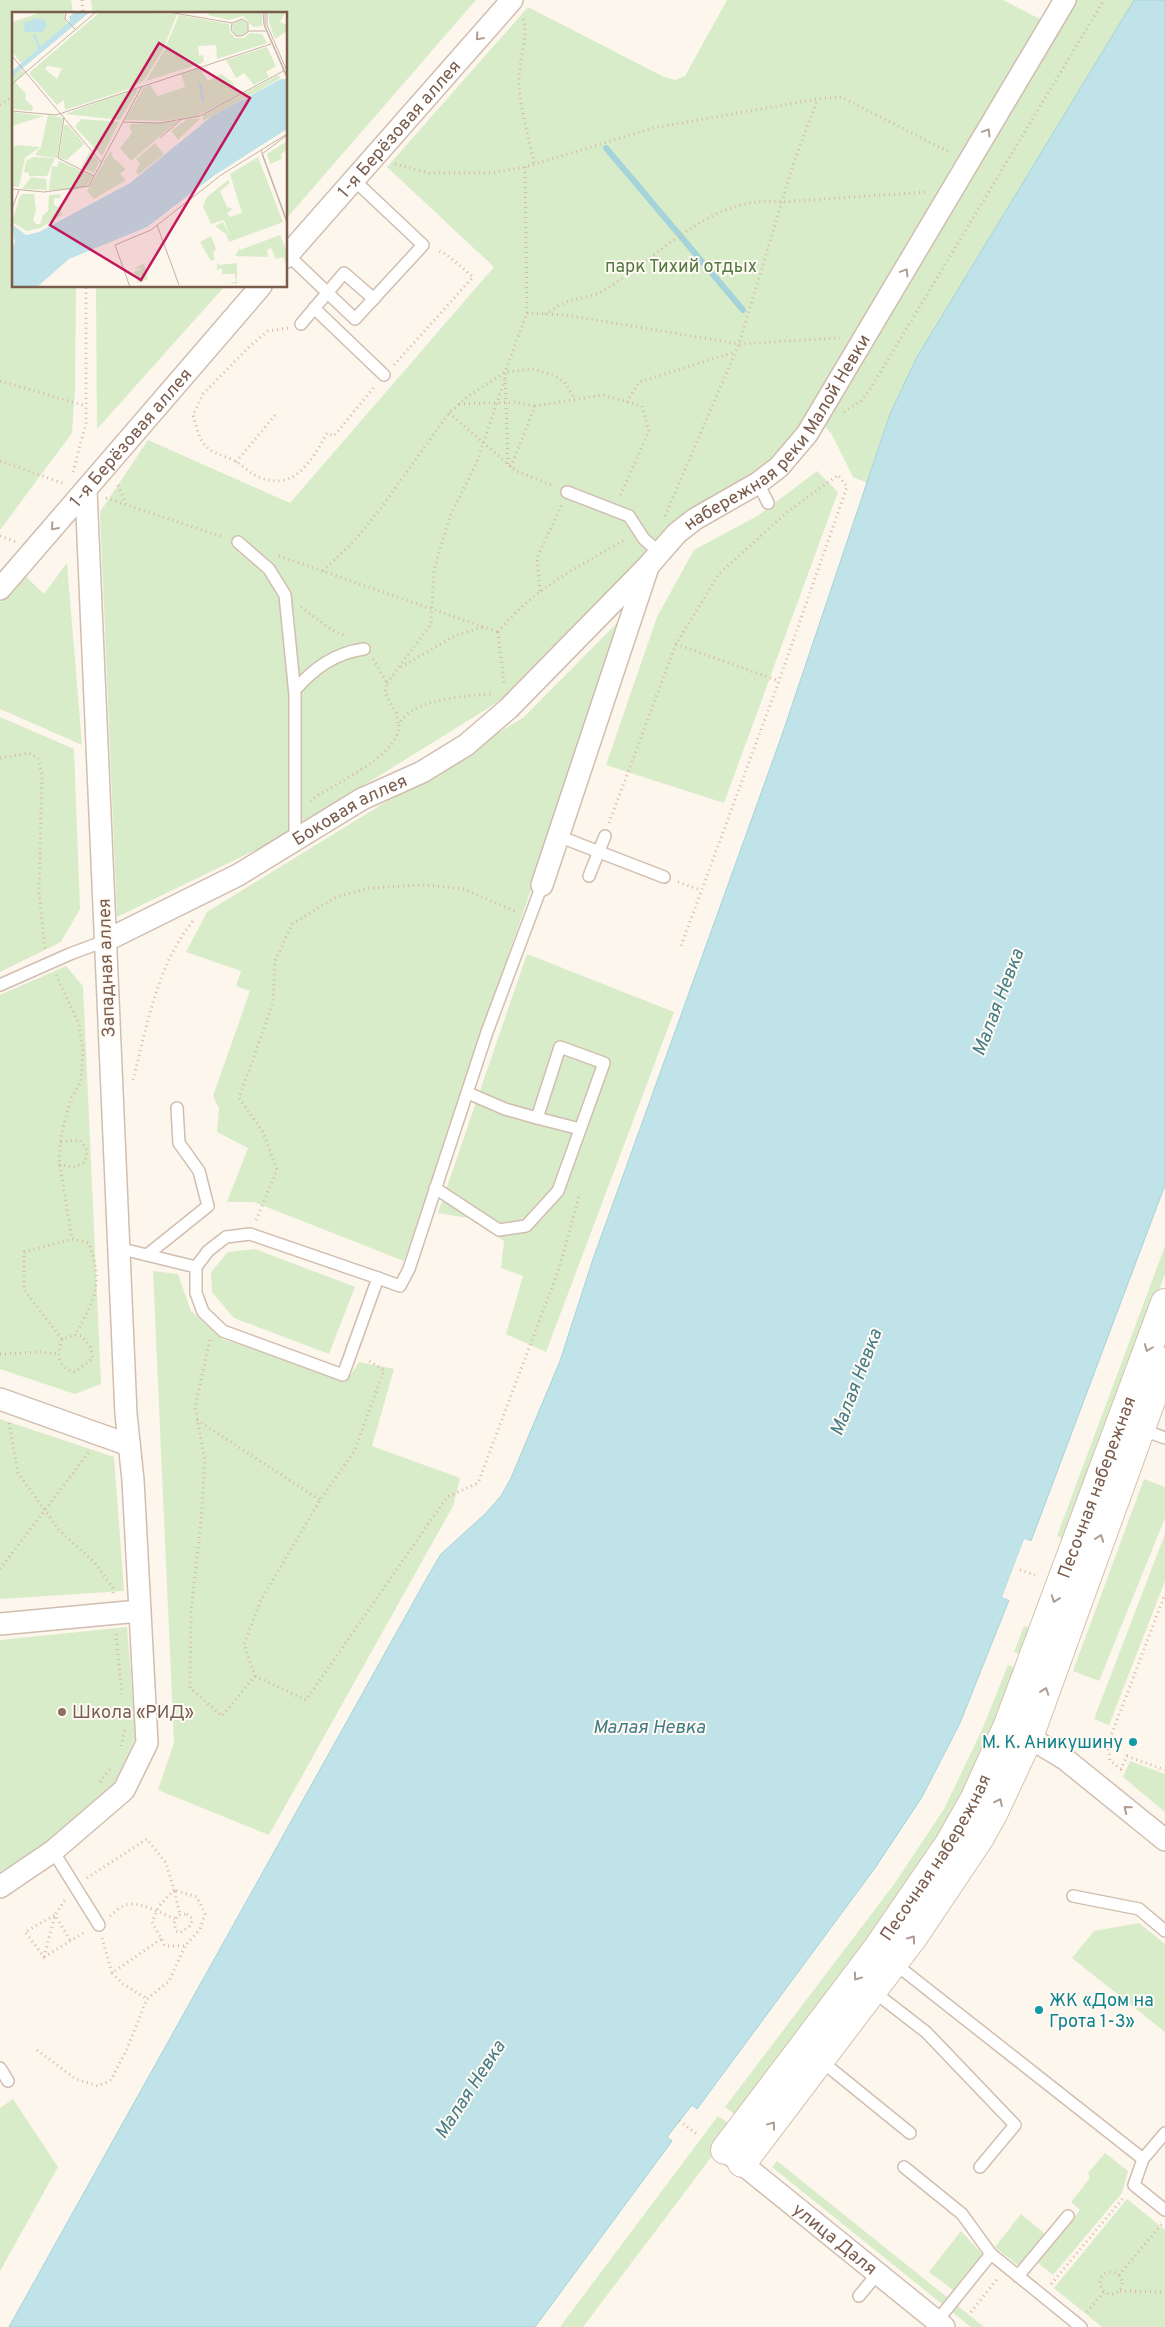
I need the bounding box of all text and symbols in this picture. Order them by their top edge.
inset map [12,12,288,288]
one-way arrow [476,31,485,40]
street label: 1-я Берёзовая аллея [333,56,467,203]
one-way arrow [981,129,991,138]
park label: парк Тихий отдых [605,256,757,279]
one-way arrow [898,269,908,278]
street label: набережная реки Малой Невки [679,330,877,537]
street label: 1-я Берёзовая аллея [65,364,198,513]
one-way arrow [51,522,60,531]
street label: Боковая аллея [289,770,411,852]
street label: Западная аллея [94,898,121,1038]
water label: Малая Невка [967,946,1030,1060]
water label: Малая Невка [825,1326,888,1440]
one-way arrow [1143,1344,1153,1352]
street label: Песочная набережная [1054,1393,1142,1582]
one-way arrow [1094,1534,1104,1543]
one-way arrow [1051,1594,1061,1603]
one-way arrow [1039,1687,1049,1696]
place label: Школа «РИД» [72,1702,194,1725]
marker: Школа «РИД» [56,1706,68,1718]
water label: Малая Невка [593,1716,706,1740]
place label: М. К. Аникушину [982,1732,1123,1755]
marker: М. К. Аникушину [1127,1736,1139,1748]
street label: Песочная набережная [876,1771,997,1946]
one-way arrow [993,1798,1003,1807]
one-way arrow [1124,1806,1133,1814]
one-way arrow [906,1935,915,1945]
one-way arrow [854,1971,863,1981]
place label: ЖК «Дом на Грота 1-3» [1049,1990,1154,2034]
marker: ЖК «Дом на Грота 1-3» [1033,2004,1045,2016]
water label: Малая Невка [430,2036,512,2144]
one-way arrow [766,2121,775,2130]
street label: улица Даля [787,2199,881,2281]

